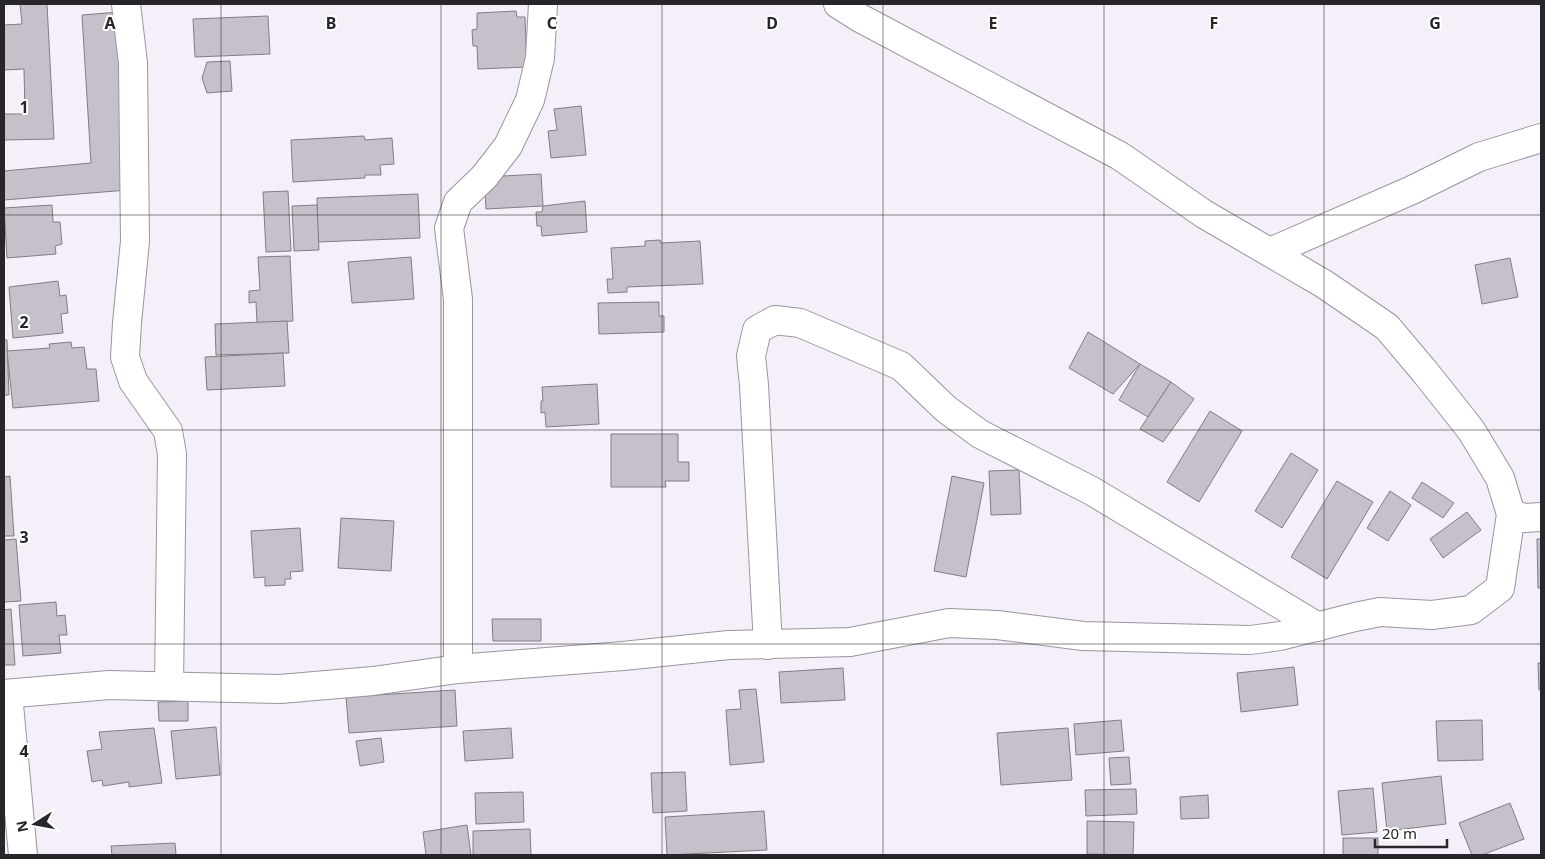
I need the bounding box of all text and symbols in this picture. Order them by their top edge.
text: A [104,12,116,34]
text: B [326,12,336,34]
text: C [547,12,557,34]
text: D [766,12,778,34]
text: E [989,12,998,34]
text: F [1210,12,1218,34]
text: G [1429,12,1441,34]
text: 1 [19,96,29,118]
text: 2 [19,311,29,333]
text: 3 [19,526,29,548]
text: 4 [19,740,29,762]
north arrow [10,799,60,849]
scale bar [1375,816,1448,848]
text: N [11,819,32,834]
text: 20 m [1382,823,1417,843]

